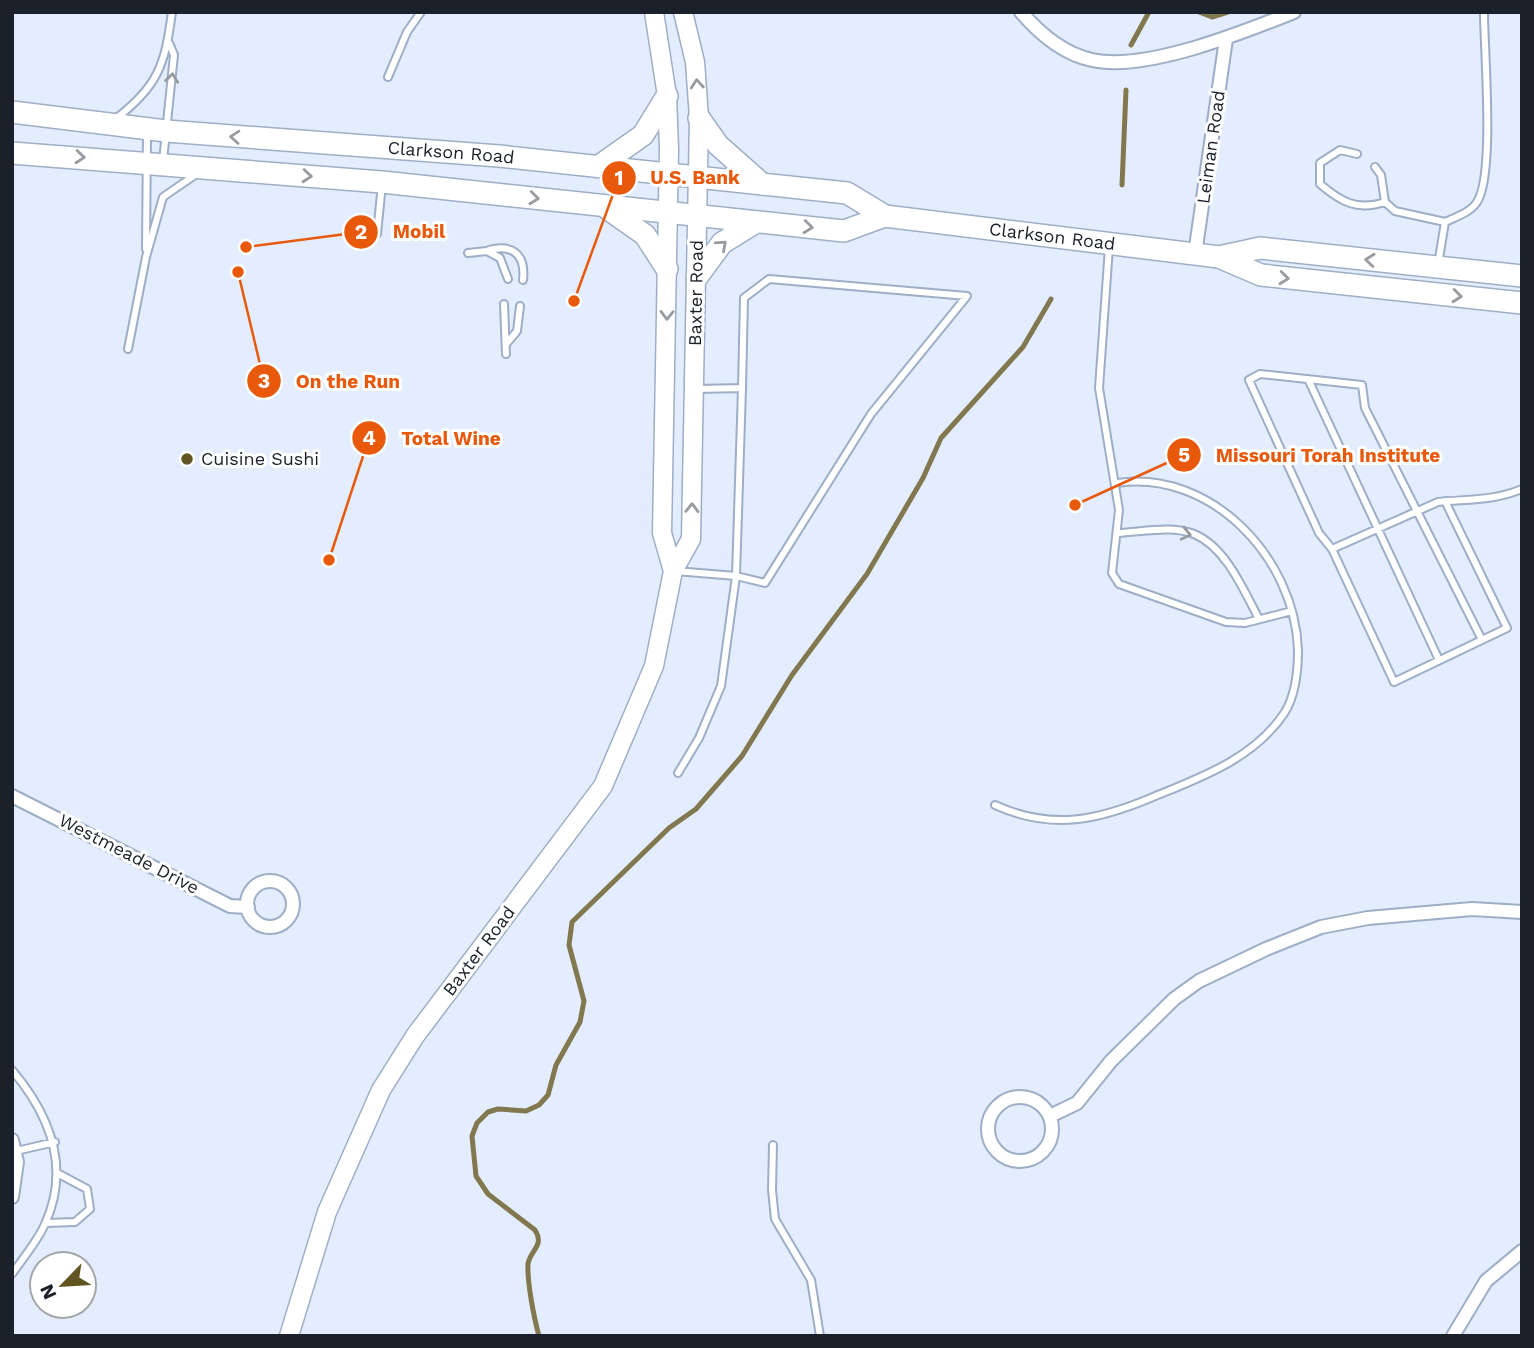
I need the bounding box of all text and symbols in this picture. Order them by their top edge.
one-way arrow [164,73,179,84]
one-way arrow [690,78,705,89]
street label: Leiman Road [1192,89,1229,205]
one-way arrow [229,130,240,145]
street label: Clarkson Road [387,137,515,168]
one-way arrow [75,149,86,164]
callout: U.S. Bank [602,158,754,198]
text: 1 [614,165,624,190]
text: U.S. Bank [650,166,740,189]
one-way arrow [302,168,313,183]
one-way arrow [528,190,539,205]
callout: Mobil [344,212,459,252]
street label: Clarkson Road [988,218,1117,254]
text: 2 [355,219,367,244]
one-way arrow [803,219,814,234]
text: Mobil [393,220,446,243]
street label: Baxter Road [684,240,707,346]
one-way arrow [714,240,727,253]
one-way arrow [1364,252,1376,267]
one-way arrow [1278,270,1289,285]
one-way arrow [1452,288,1463,303]
one-way arrow [659,309,674,320]
callout: On the Run [247,361,414,401]
text: 3 [258,368,270,393]
text: On the Run [296,370,400,393]
callout: Total Wine [351,418,515,458]
text: 4 [362,425,376,450]
text: Total Wine [401,427,501,450]
callout: Missouri Torah Institute [1166,435,1454,475]
text: 5 [1178,442,1190,467]
text: Missouri Torah Institute [1216,444,1440,467]
place label: Cuisine Sushi [201,448,319,469]
marker: Cuisine Sushi [179,451,195,467]
one-way arrow [684,502,700,512]
one-way arrow [1180,526,1192,540]
street label: Westmeade Drive [56,809,203,898]
street label: Baxter Road [438,902,519,1000]
north arrow [28,1250,98,1320]
text: N [35,1281,61,1303]

